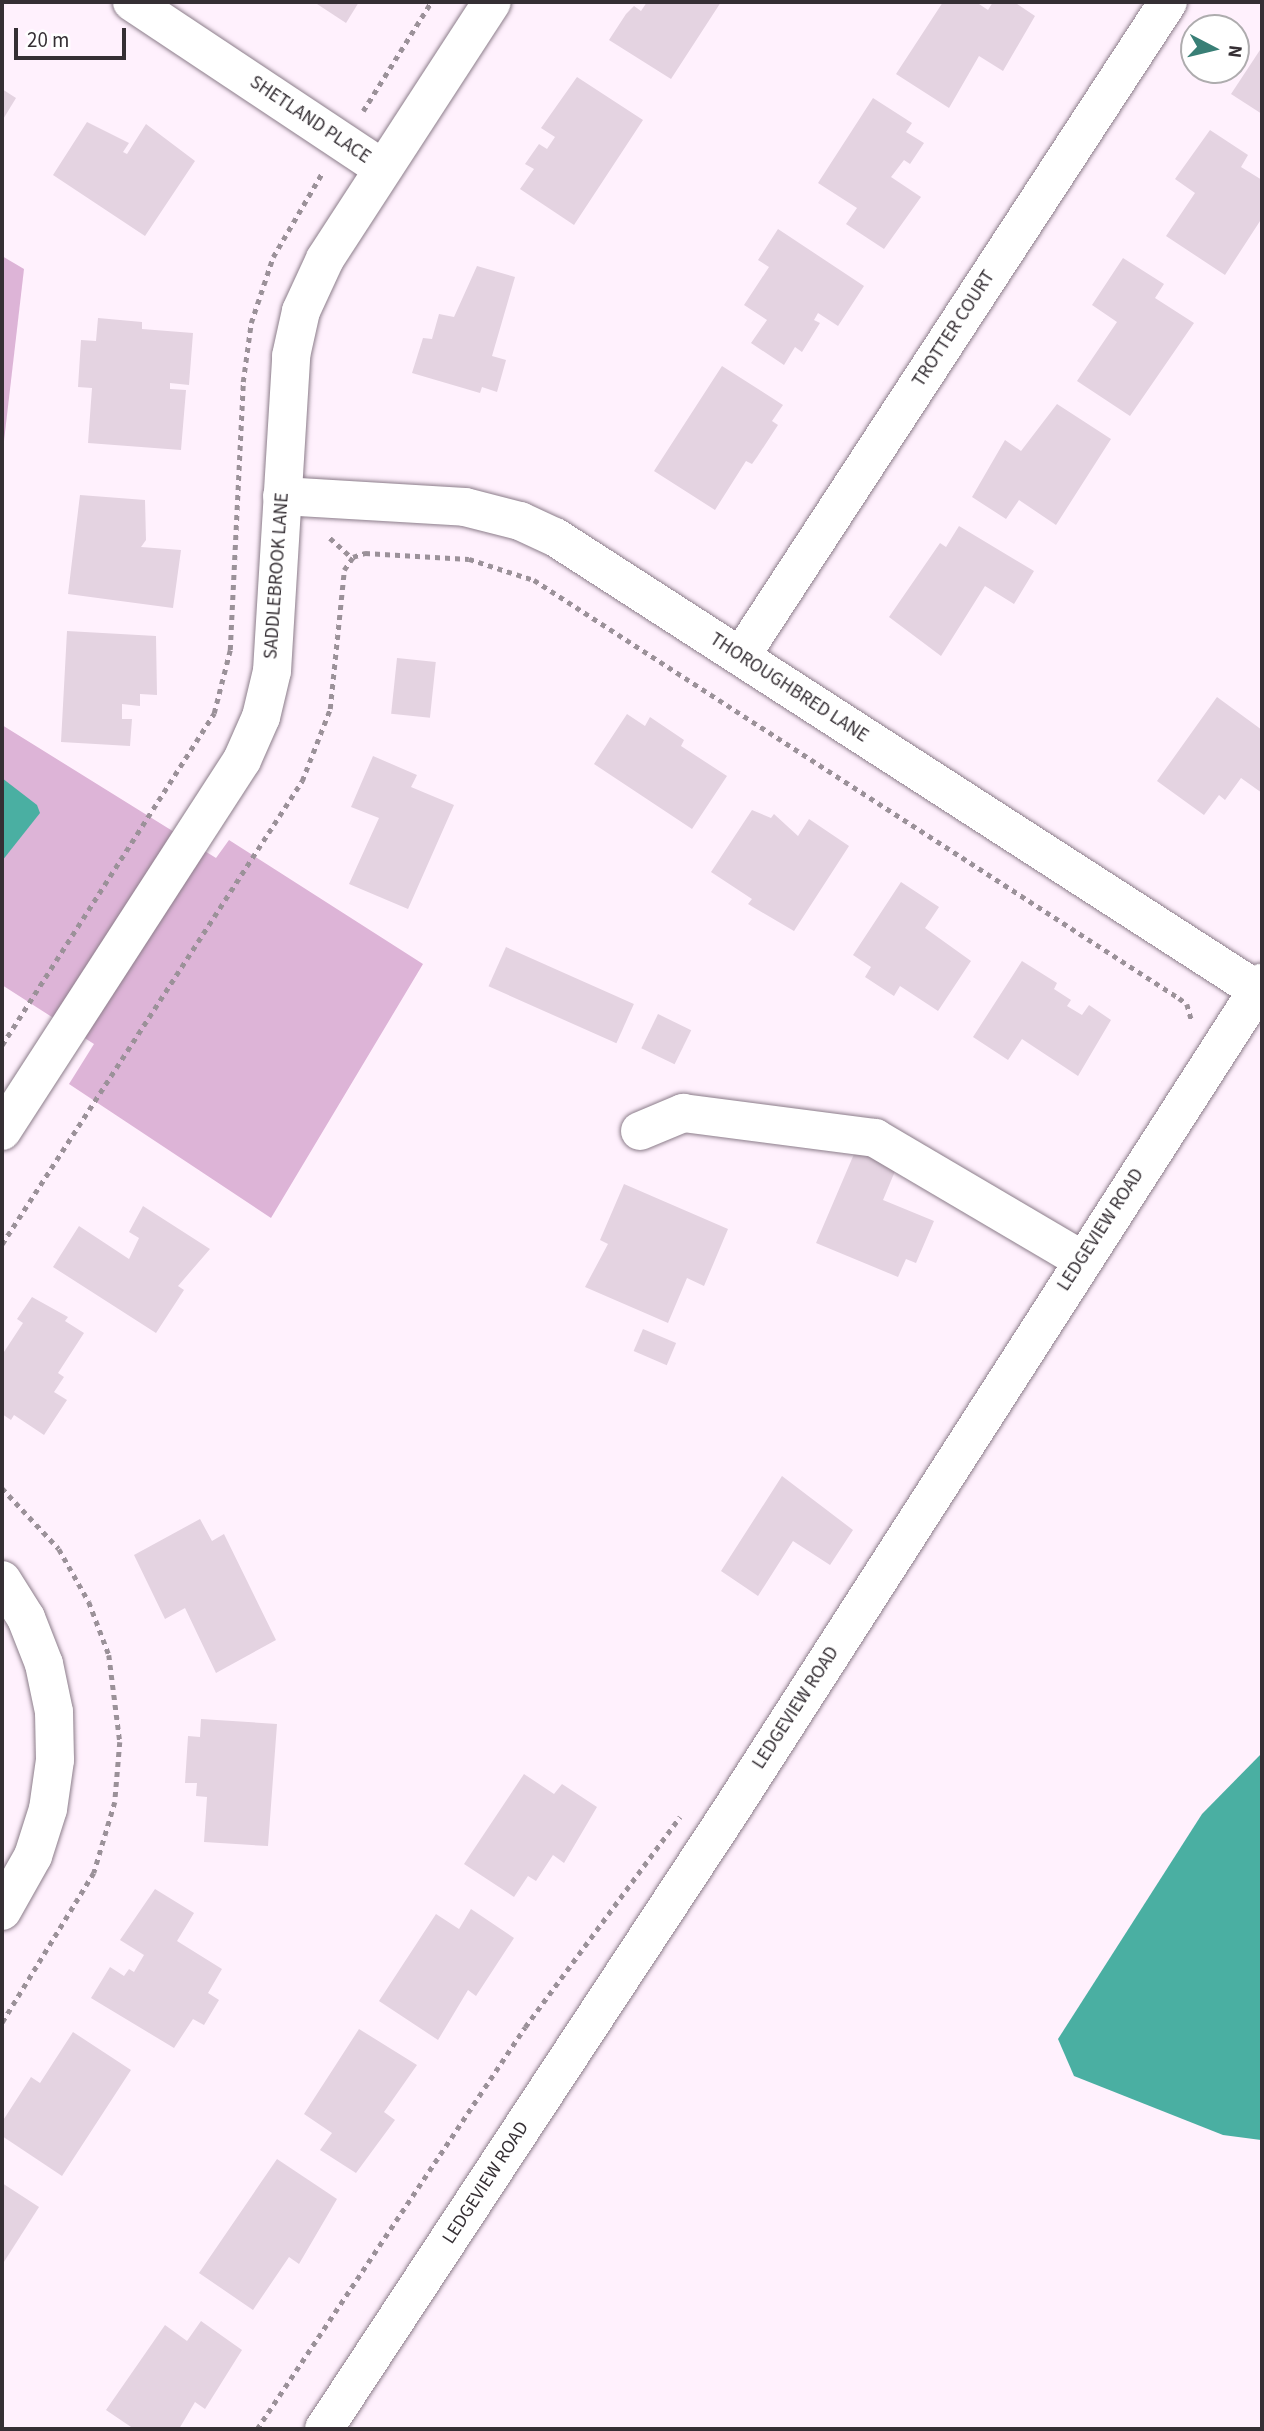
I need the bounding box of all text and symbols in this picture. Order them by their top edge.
scale bar [18,14,130,58]
north arrow [1180,14,1250,84]
text: 20 m [27,25,69,55]
text: N [1220,43,1249,59]
street label: SHETLAND PLACE [245,71,375,169]
street label: TROTTER COURT [908,267,1000,391]
street label: SADDLEBROOK LANE [260,492,294,660]
street label: THOROUGHBRED LANE [705,628,873,748]
street label: LEDGEVIEW ROAD [1053,1164,1149,1296]
street label: LEDGEVIEW ROAD [748,1642,844,1774]
street label: LEDGEVIEW ROAD [438,2117,534,2249]

